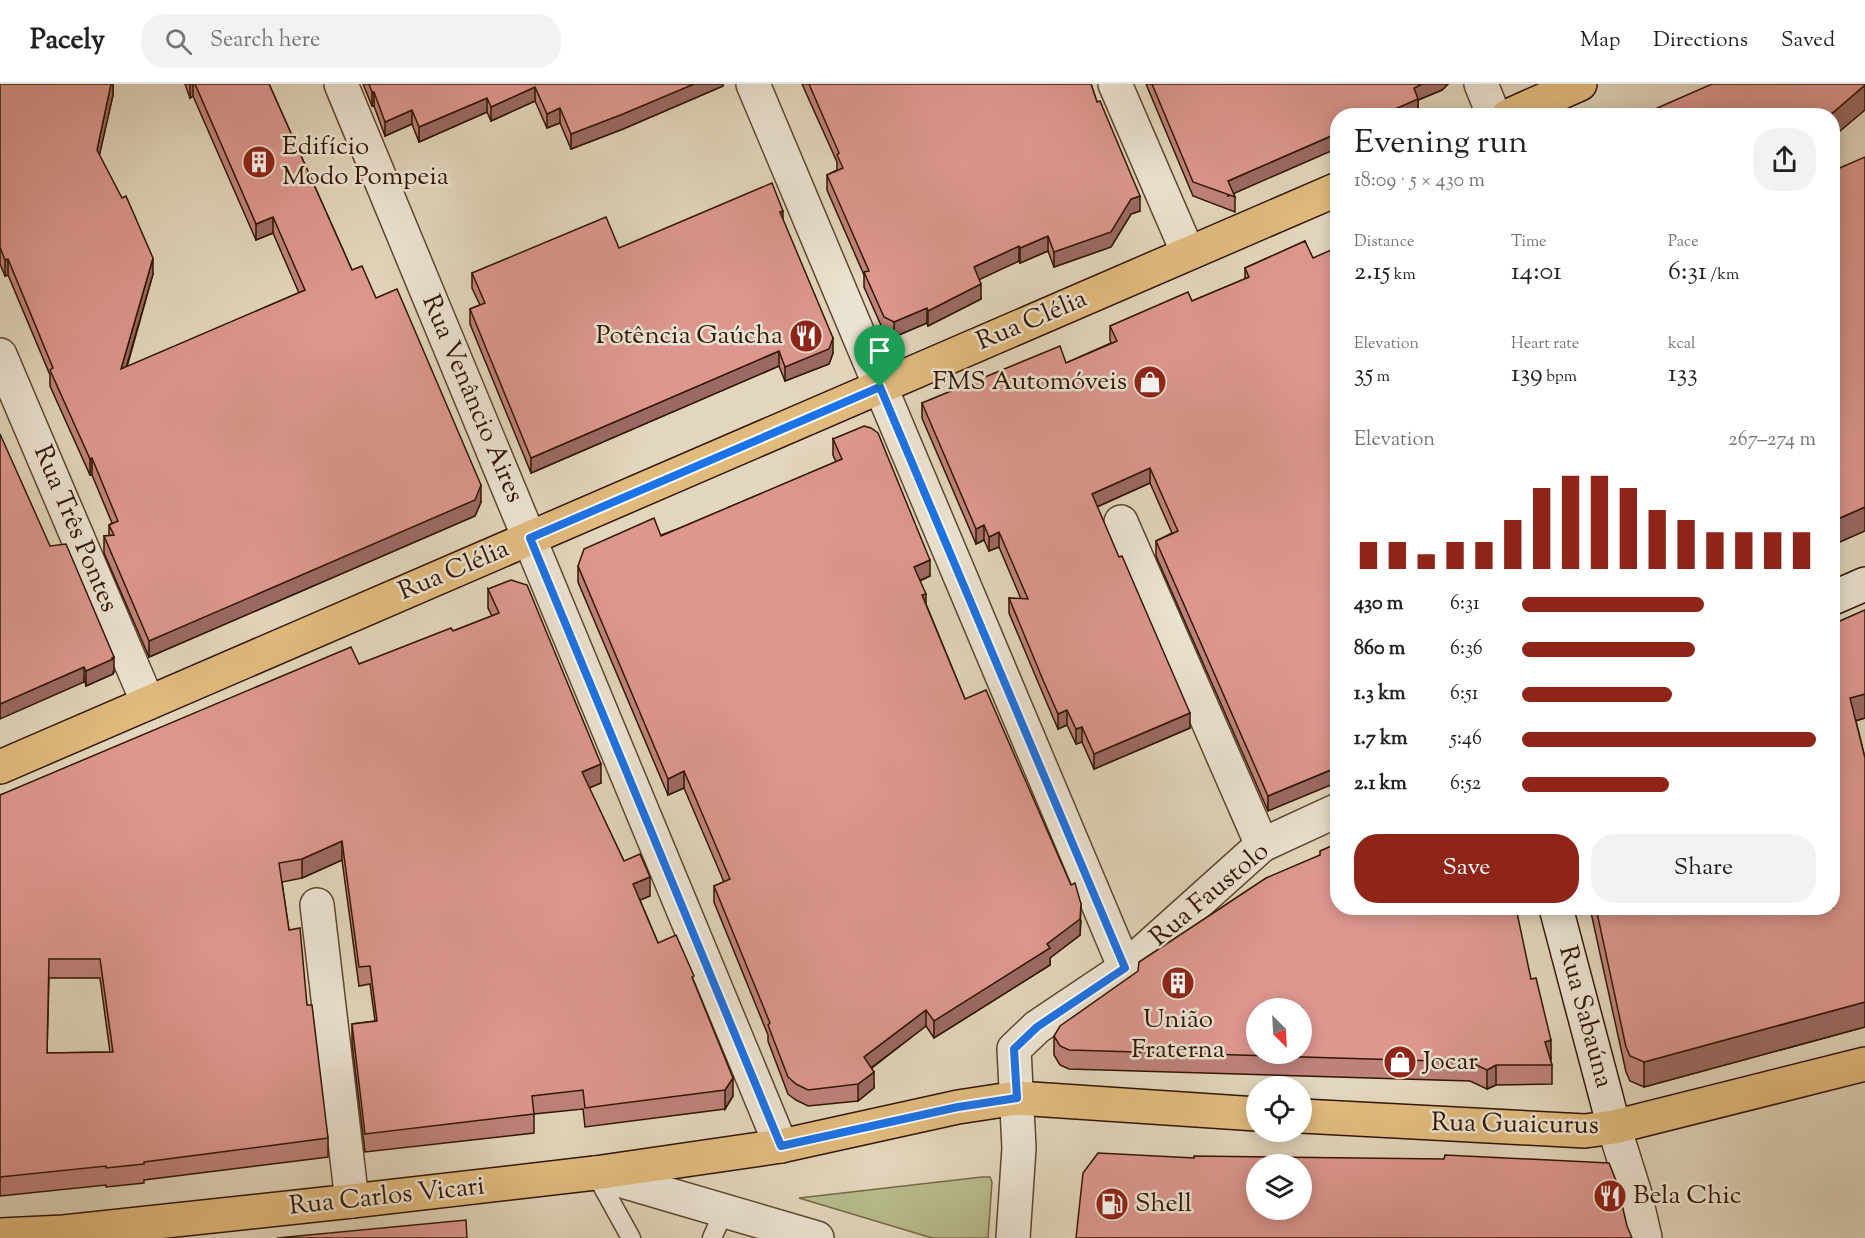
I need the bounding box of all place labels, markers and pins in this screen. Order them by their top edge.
place label: Edifício Modo Pompeia [282,129,449,196]
building icon: Edifício Modo Pompeia [241,144,277,180]
place label: Potência Gaúcha [596,318,783,355]
restaurant icon: Potência Gaúcha [788,318,824,354]
pin [854,325,905,387]
place label: FMS Automóveis [932,364,1127,401]
shop icon: FMS Automóveis [1132,364,1168,400]
building icon: União Fraterna [1160,965,1196,1001]
place label: União Fraterna [1131,1002,1225,1069]
shop icon: Jocar [1382,1044,1418,1080]
place label: Jocar [1421,1044,1478,1081]
restaurant icon: Bela Chic [1592,1178,1628,1214]
place label: Bela Chic [1633,1178,1742,1215]
fuel station icon: Shell [1094,1186,1130,1222]
place label: Shell [1135,1186,1192,1223]

